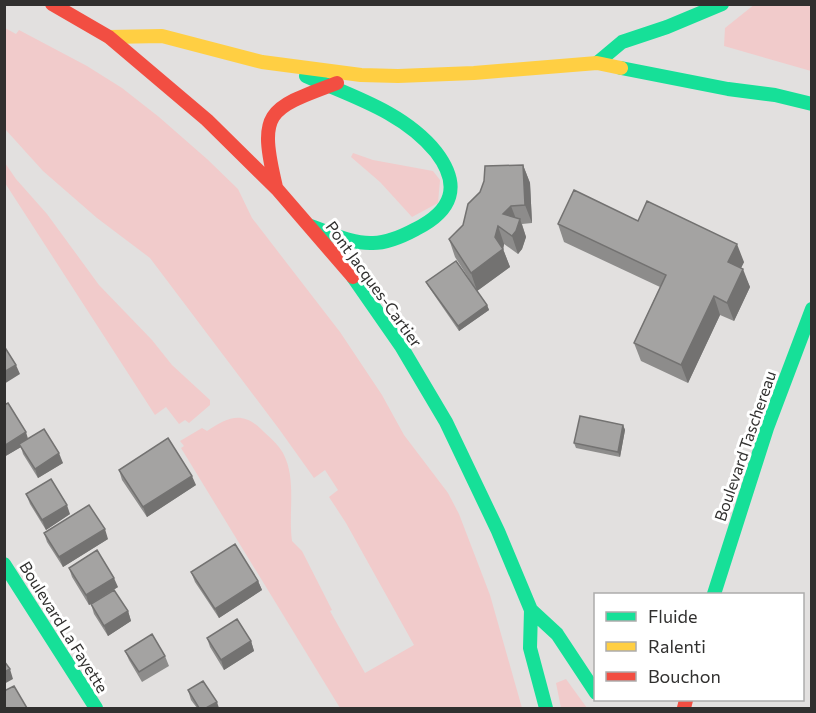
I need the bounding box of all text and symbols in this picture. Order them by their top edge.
street label: Pont Jacques-Cartier [322,217,427,351]
street label: Boulevard Taschereau [710,368,779,524]
street label: Boulevard La Fayette [16,558,113,696]
legend [594,593,804,701]
text: Fluide [648,605,697,627]
text: Ralenti [648,635,706,657]
text: Bouchon [648,665,721,687]

